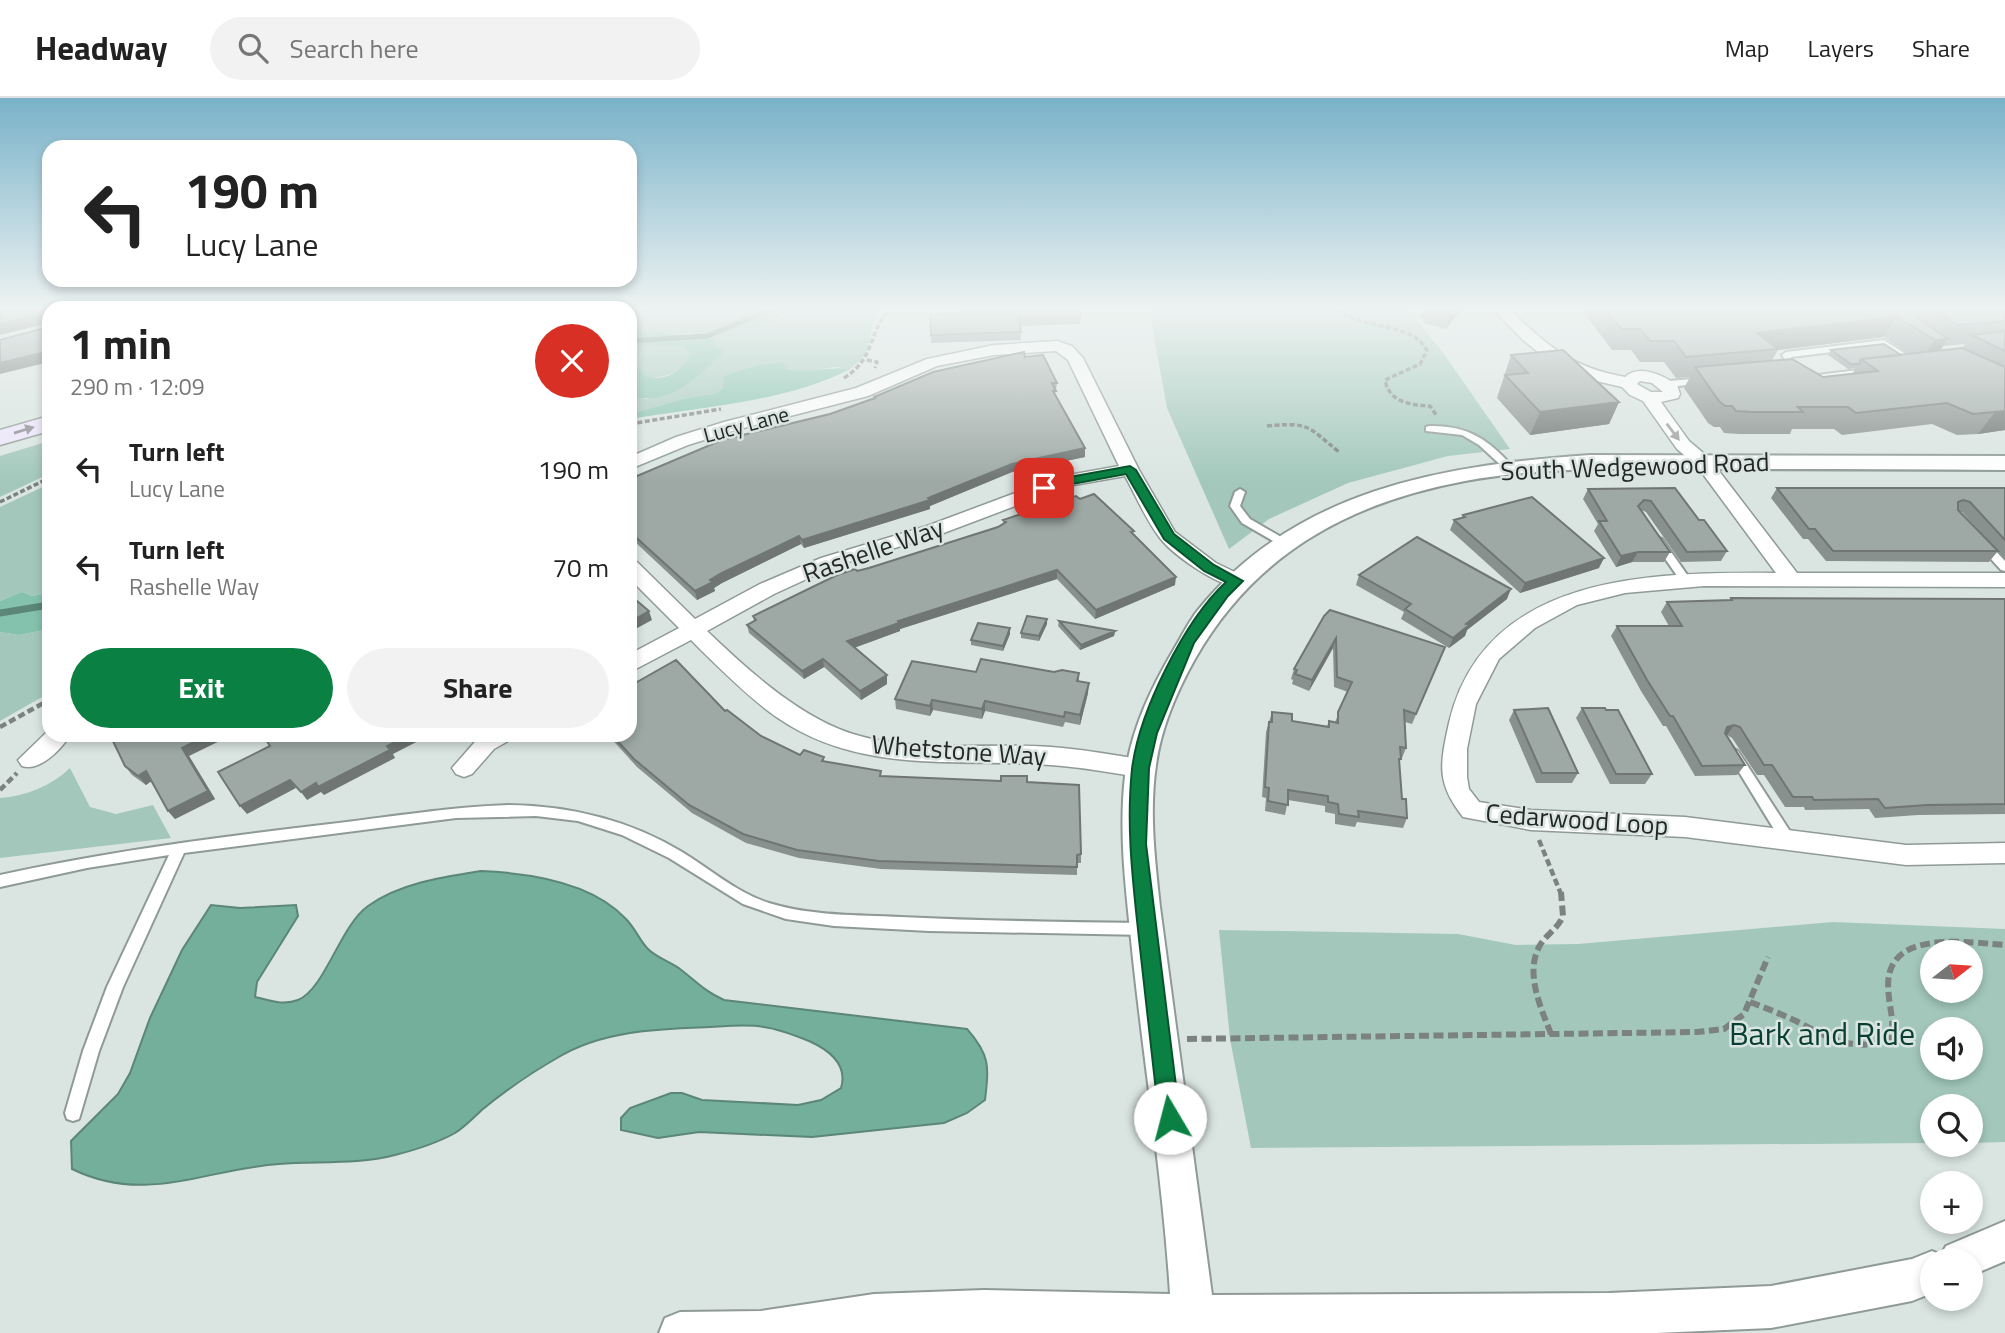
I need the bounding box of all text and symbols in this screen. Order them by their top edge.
search box [210,17,700,80]
text: Headway [35,23,168,73]
icon: search [234,29,272,67]
text: Search here [290,29,419,68]
text: Map [1725,30,1770,66]
text: Layers [1808,30,1874,66]
text: Share [1912,30,1970,66]
text: 190 m [185,152,319,227]
icon: left [70,168,161,259]
text: Lucy Lane [185,220,318,268]
text: 1 min [70,311,172,375]
button: close [535,324,609,398]
text: 290 m · 12:09 [70,369,205,404]
street label: Lucy Lane [700,397,792,451]
one-way arrow [1666,423,1680,441]
one-way arrow [14,425,35,435]
text: Turn left [129,432,224,471]
street label: South Wedgewood Road [1500,442,1770,490]
icon: left [70,450,108,488]
text: 190 m [538,450,609,489]
pin [1014,458,1074,518]
icon: arrive [1025,469,1063,507]
text: Lucy Lane [129,471,225,506]
street label: Rashelle Way [797,508,949,592]
text: Turn left [129,530,224,569]
icon: left [70,548,108,586]
text: 70 m [552,548,609,587]
text: Rashelle Way [129,569,259,604]
button: Exit [70,648,333,728]
button: Share [347,648,609,728]
street label: Whetstone Way [870,724,1048,776]
street label: Cedarwood Loop [1484,793,1670,845]
north arrow [1920,940,1983,1003]
map controls [1920,940,1983,1311]
park label: Bark and Ride [1729,1009,1915,1057]
button: sound [1920,1017,1983,1080]
position arrow [1133,1081,1207,1155]
button: search [1920,1094,1983,1157]
button: + [1920,1171,1983,1234]
button: − [1920,1248,1983,1311]

